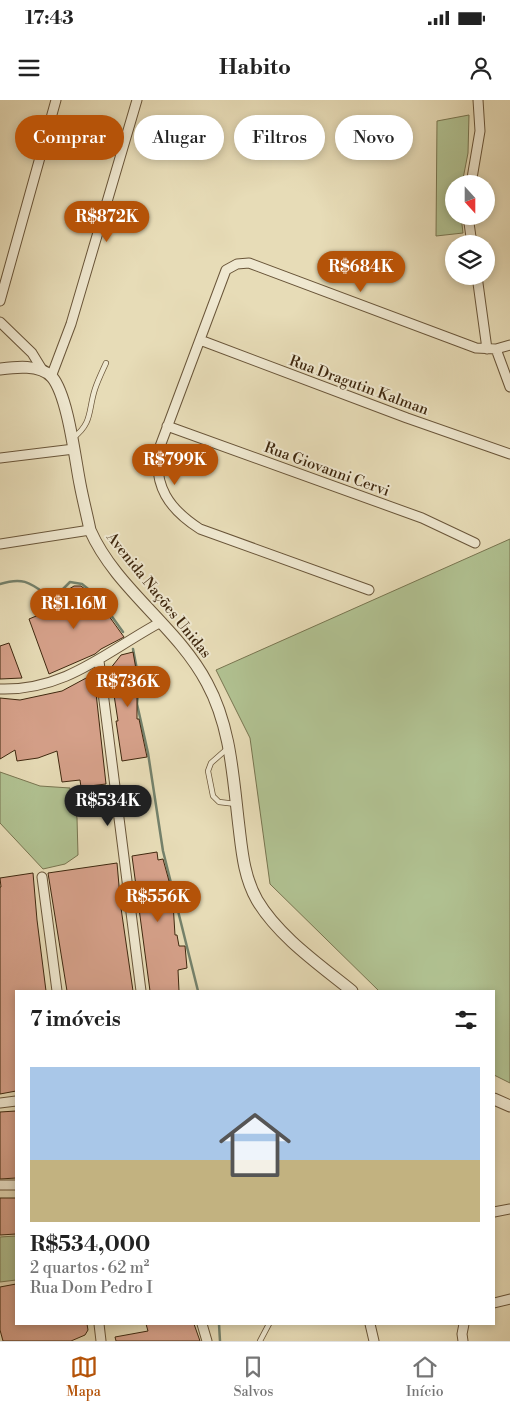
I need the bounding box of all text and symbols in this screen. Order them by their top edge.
text: 17:43 [25,6,74,30]
icon: menu [15,54,43,82]
text: Habito [219,54,291,81]
icon: person [467,54,495,82]
chip: Comprar [15,115,124,160]
chip: Alugar [134,115,224,160]
chip: Filtros [234,115,325,160]
chip: Novo [335,115,413,160]
north arrow [445,175,495,225]
map controls [445,175,495,285]
pin: R$872K [66,200,148,243]
text: R$872K [75,207,139,227]
button: layers [445,235,495,285]
pin: R$684K [320,250,402,293]
text: R$684K [328,257,394,277]
street label: Rua Dragutin Kalman [286,351,431,420]
street label: Rua Giovanni Cervi [262,438,392,501]
pin: R$799K [134,444,216,486]
text: R$799K [143,450,207,470]
street label: Avenida Nações Unidas [101,528,215,662]
pin: R$1.16M [28,588,120,630]
text: R$1.16M [41,594,107,614]
pin: R$736K [87,666,169,708]
text: R$736K [96,672,160,692]
pin: R$534K [67,784,149,827]
text: R$534K [76,791,140,811]
pin: R$556K [117,880,199,923]
text: R$556K [126,887,190,907]
icon: filters [452,1006,480,1034]
text: 7 imóveis [30,1007,121,1033]
icon: home [210,1100,300,1190]
text: R$534,000 [30,1232,150,1258]
text: 2 quartos · 62 m² [30,1258,149,1278]
text: Rua Dom Pedro I [30,1278,152,1298]
tab: Mapa [66,1353,101,1401]
tab: Salvos [233,1353,273,1401]
tab: Início [406,1353,444,1401]

